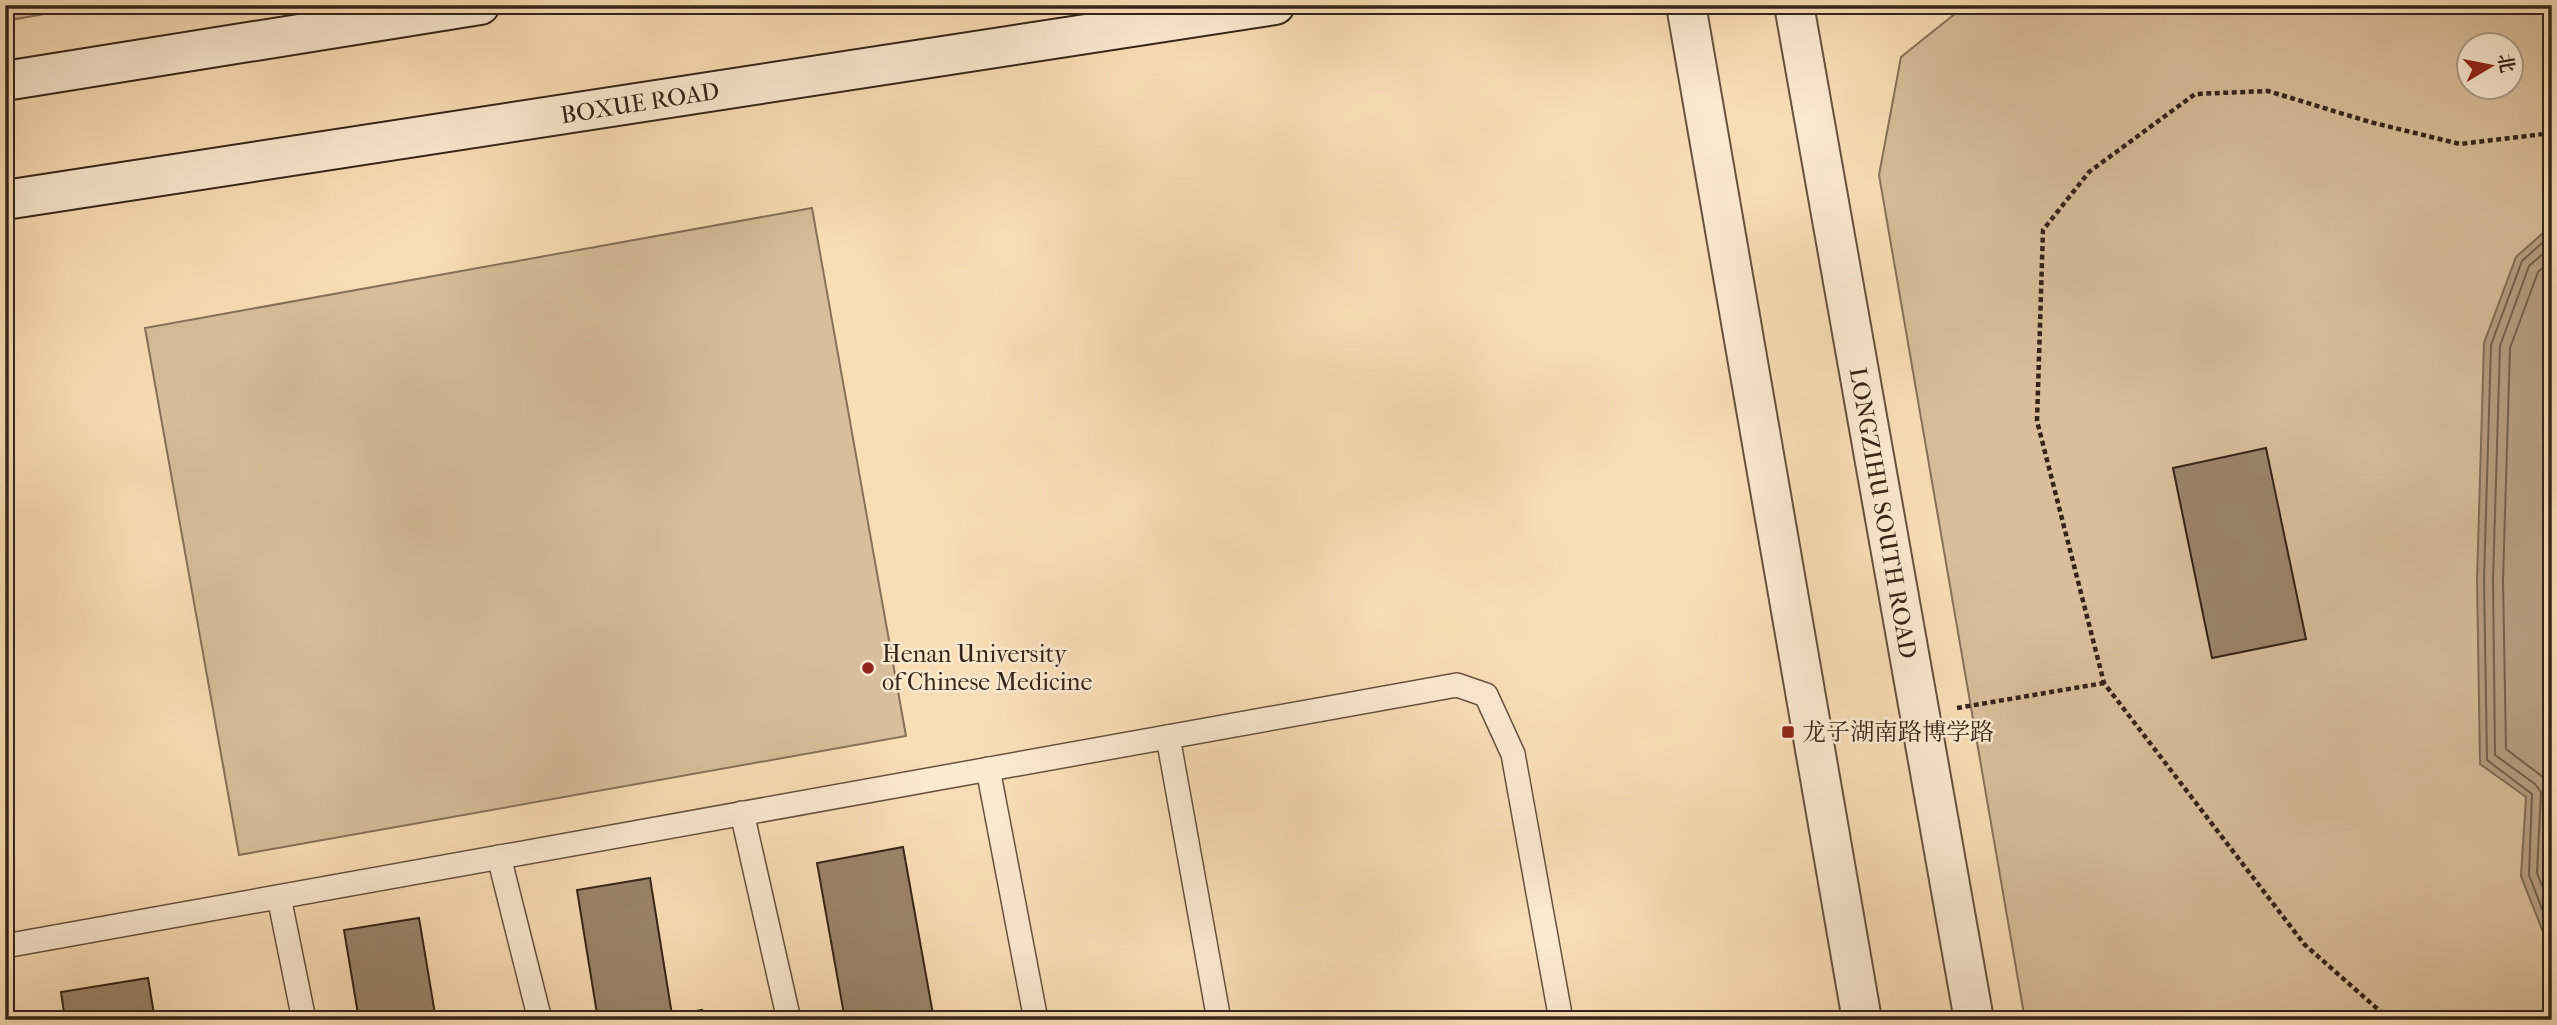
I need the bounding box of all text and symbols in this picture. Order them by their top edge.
north arrow [2456,32,2526,102]
text: 北 [2493,52,2518,74]
street label: BOXUE ROAD [559,77,721,129]
street label: LONGZIHU SOUTH ROAD [1844,365,1922,661]
place label: Henan University of Chinese Medicine [882,640,1092,696]
marker: Henan University of Chinese Medicine [860,660,876,676]
place label: 龙子湖南路博学路 [1802,718,1994,746]
marker: 龙子湖南路博学路 [1780,724,1796,740]

